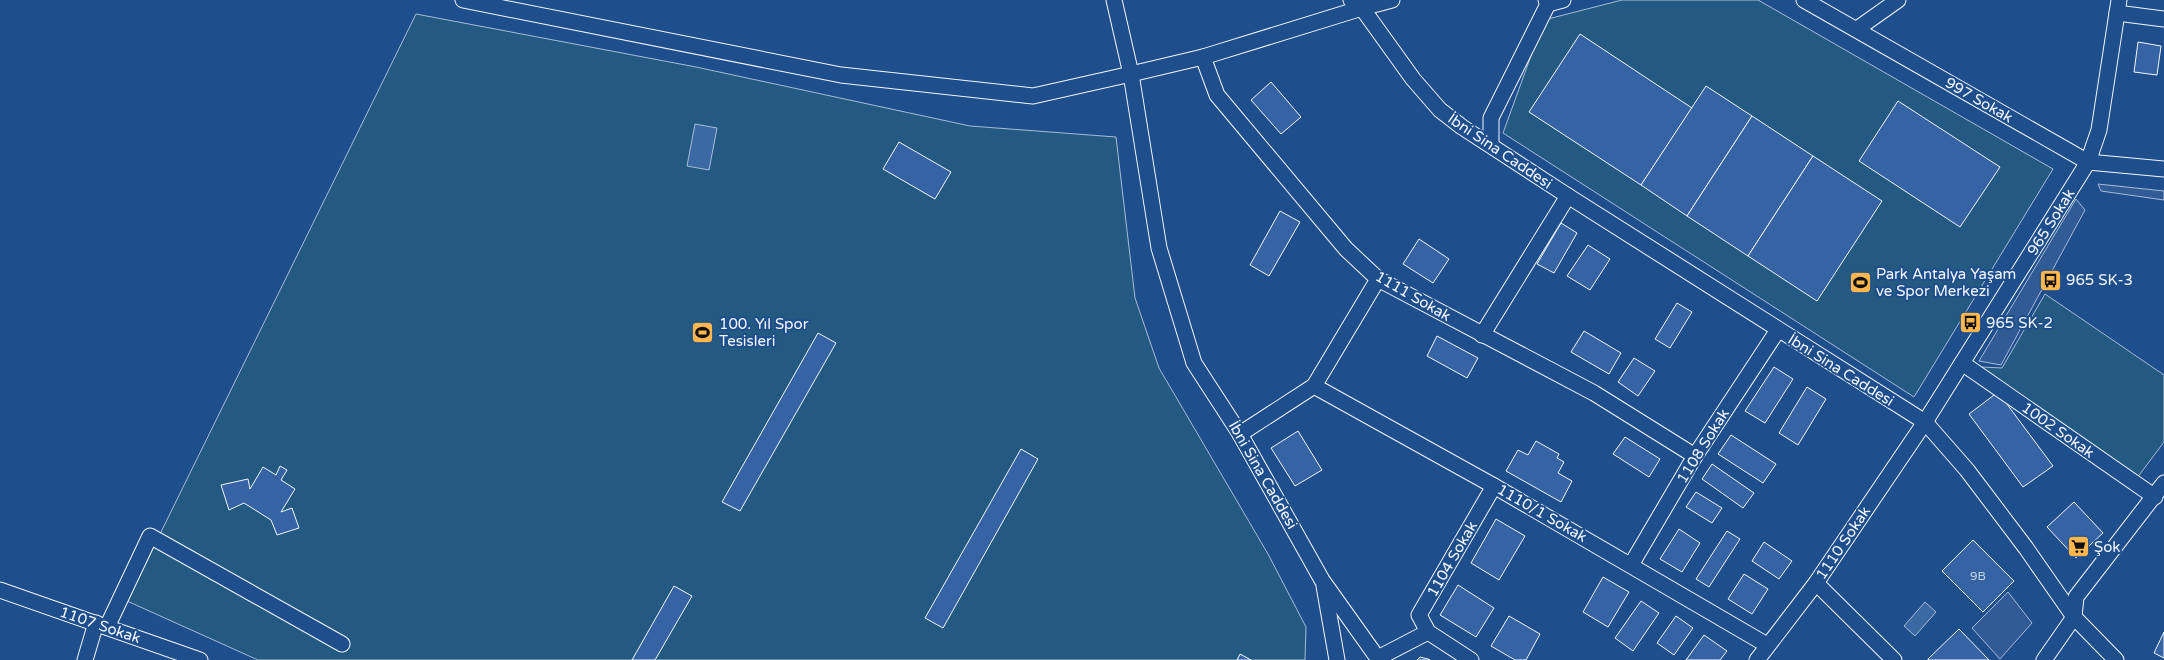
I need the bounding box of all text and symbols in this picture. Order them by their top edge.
street label: 997 Sokak [1942,73,2016,127]
street label: İbni Sina Caddesi [1444,109,1556,193]
street label: 965 Sokak [2023,185,2079,259]
place label: Park Antalya Yaşam ve Spor Merkezi [1876,265,2016,300]
street label: 1111 Sokak [1372,267,1454,325]
bus stop icon: 965 SK-3 [2038,268,2062,292]
sports icon: Park Antalya Yaşam ve Spor Merkezi [1848,271,1872,295]
place label: 965 SK-3 [2066,271,2133,289]
bus stop icon: 965 SK-2 [1958,311,1982,335]
place label: 965 SK-2 [1986,314,2053,332]
place label: 100. Yıl Spor Tesisleri [719,315,809,350]
sports icon: 100. Yıl Spor Tesisleri [691,321,715,345]
street label: İbni Sina Caddesi [1785,330,1897,410]
street label: 1002 Sokak [2018,398,2098,462]
street label: 1108 Sokak [1673,405,1733,487]
street label: İbni Sina Caddesi [1225,418,1301,532]
street label: 1110/1 Sokak [1494,480,1590,546]
street label: 1110 Sokak [1812,503,1874,583]
street label: 1104 Sokak [1423,518,1481,600]
supermarket icon: Şok [2066,535,2090,559]
place label: Şok [2094,538,2121,556]
house number: 9B [1970,569,1986,583]
street label: 1107 Sokak [57,603,143,647]

